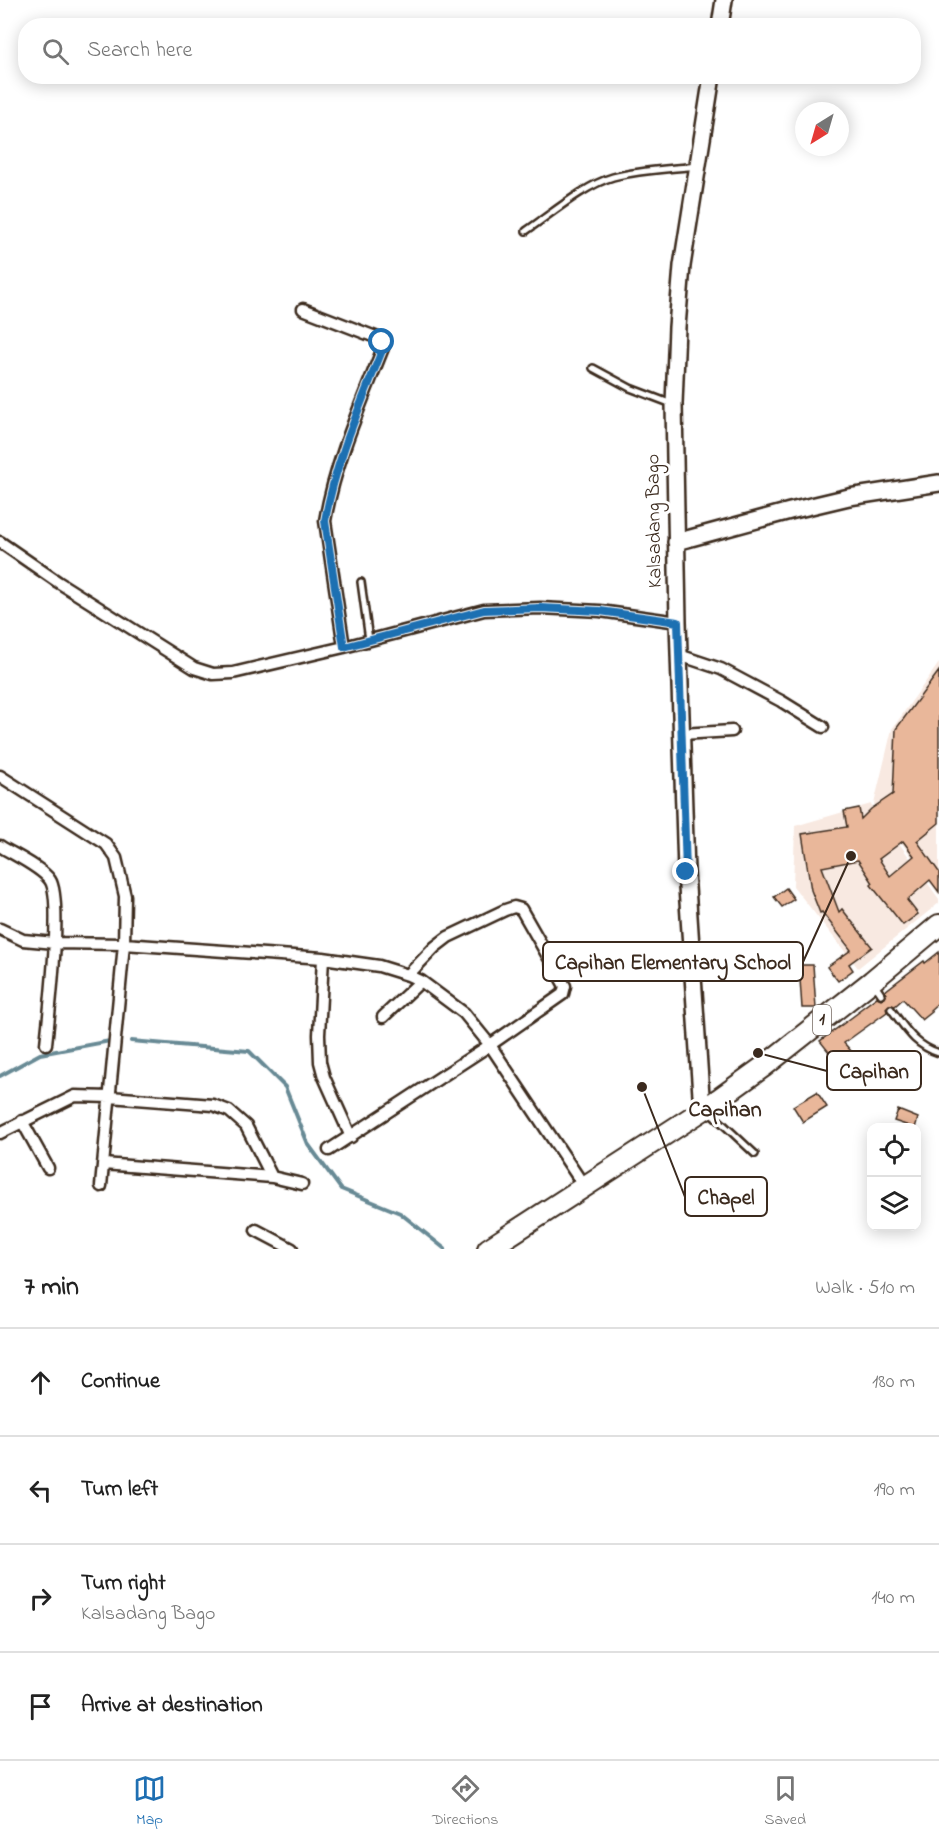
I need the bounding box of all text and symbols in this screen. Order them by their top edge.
search box [18,18,921,84]
icon: search [39,35,72,68]
text: Search here [87,35,192,67]
north arrow [795,102,849,156]
route start [368,328,394,354]
street label: Kalsadang Bago [639,454,672,588]
route end [672,858,698,884]
callout: Capihan Elementary School [543,942,803,981]
text: Capihan Elementary School [555,949,792,981]
road number: 1 [813,1005,831,1035]
callout: Capihan [827,1051,921,1090]
text: Capihan [839,1058,909,1088]
district label: Capihan [688,1095,762,1127]
map controls [867,1123,921,1231]
button: locate [867,1123,921,1177]
callout: Chapel [685,1177,767,1216]
button: layers [867,1177,921,1231]
text: Chapel [697,1184,755,1214]
text: 7 min [24,1269,79,1307]
text: Walk · 510 m [815,1274,915,1303]
icon: ahead [24,1366,57,1399]
text: Continue [81,1366,160,1398]
text: 180 m [872,1368,915,1397]
icon: left [24,1474,57,1507]
text: Turn left [81,1474,158,1506]
text: 190 m [873,1476,915,1505]
text: Turn right [81,1568,166,1600]
icon: right [24,1582,57,1615]
text: 140 m [871,1584,915,1613]
text: Kalsadang Bago [81,1600,215,1629]
icon: arrive [24,1690,57,1723]
text: Arrive at destination [81,1690,263,1722]
tab: Map [133,1772,166,1832]
tab: Directions [432,1772,498,1832]
tab: Saved [764,1772,806,1832]

